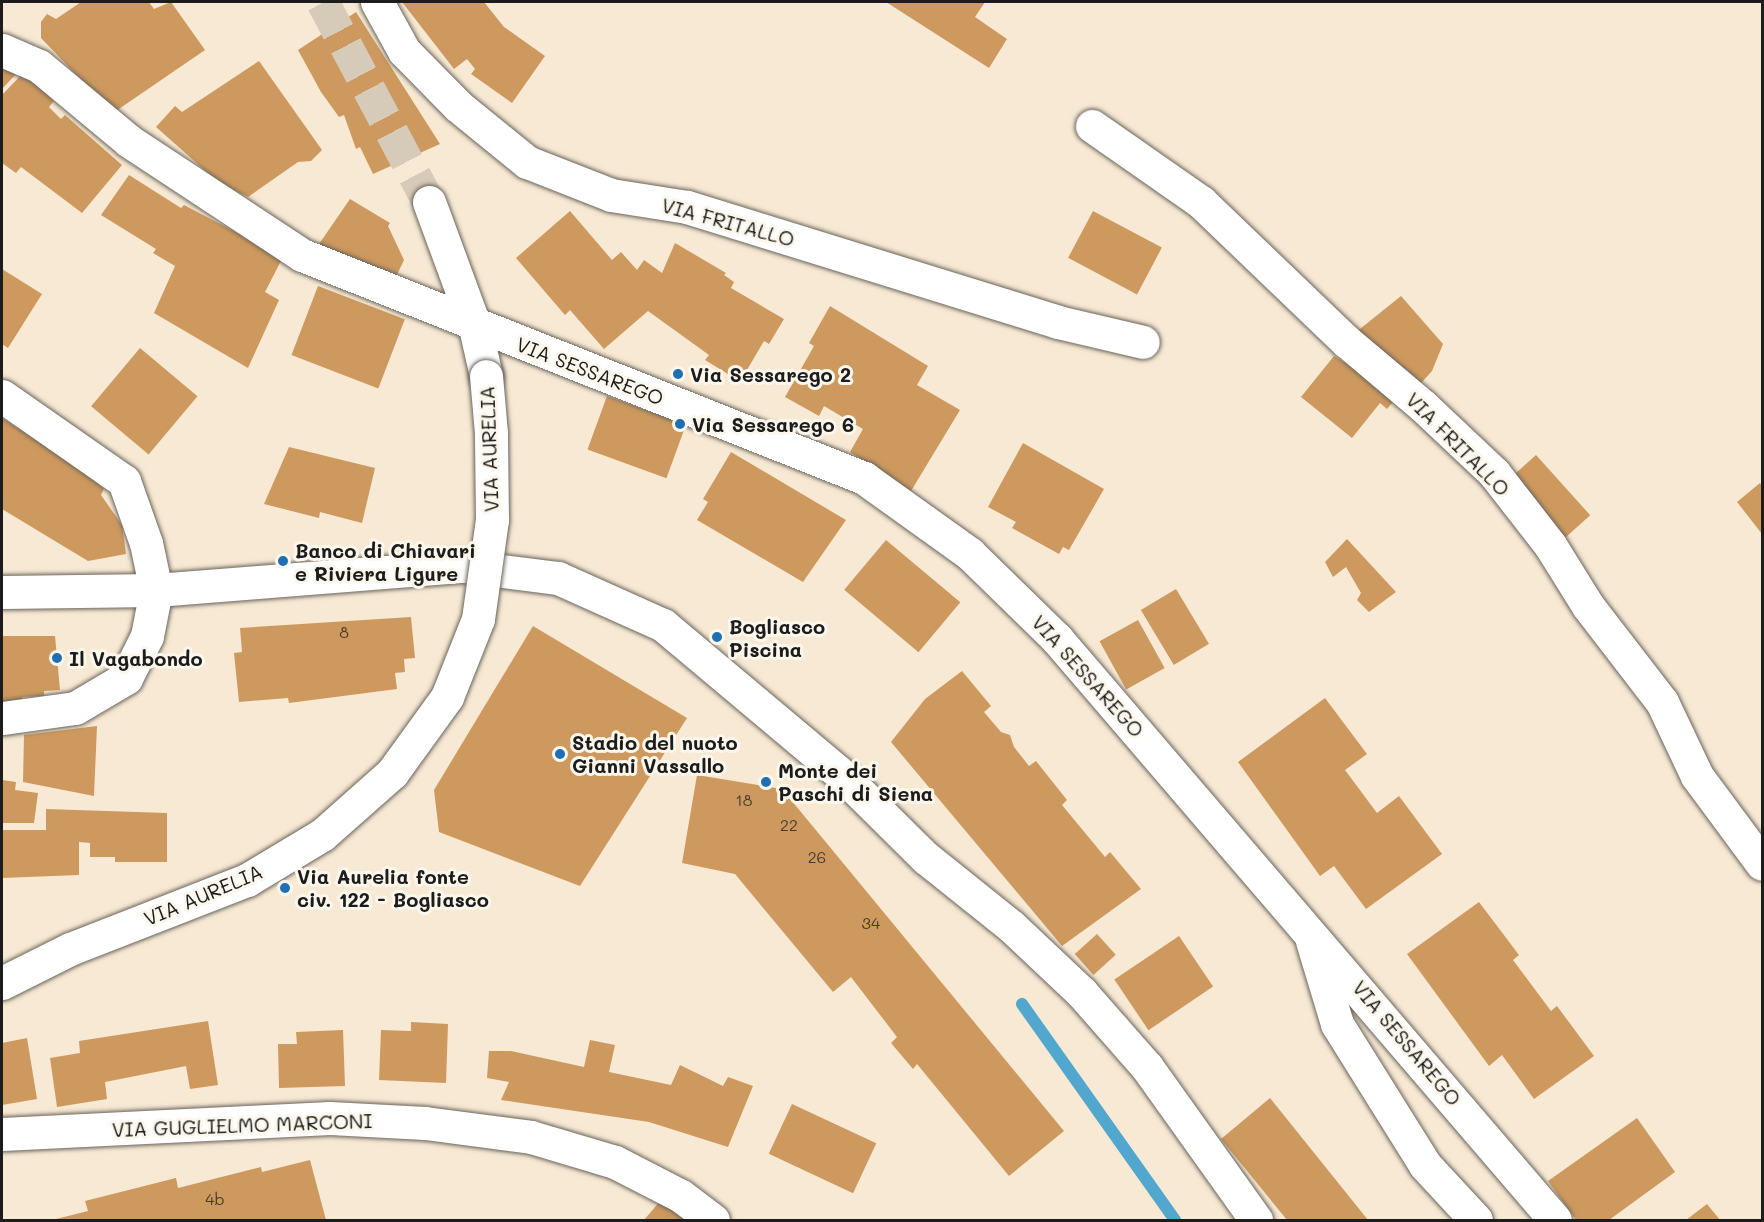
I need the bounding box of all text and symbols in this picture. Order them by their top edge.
street label: VIA FRITALLO [659,193,797,251]
street label: VIA SESSAREGO [513,332,667,410]
place label: Via Sessarego 2 [690,362,851,386]
marker: Via Sessarego 2 [671,367,685,381]
street label: VIA AURELIA [475,385,503,513]
street label: VIA FRITALLO [1401,387,1515,501]
place label: Via Sessarego 6 [692,412,854,436]
marker: Via Sessarego 6 [673,417,687,431]
place label: Banco di Chiavari e Riviera Ligure [295,538,476,585]
marker: Banco di Chiavari e Riviera Ligure [276,554,290,568]
street label: VIA SESSAREGO [1027,610,1149,742]
place label: Bogliasco Piscina [729,614,825,661]
house number: 8 [339,622,349,642]
marker: Bogliasco Piscina [710,630,724,644]
place label: Il Vagabondo [69,646,203,670]
marker: Il Vagabondo [50,651,64,665]
place label: Stadio del nuoto Gianni Vassallo [572,730,738,777]
marker: Stadio del nuoto Gianni Vassallo [553,747,567,761]
place label: Monte dei Paschi di Siena [778,759,933,806]
marker: Monte dei Paschi di Siena [759,775,773,789]
house number: 18 [736,790,752,810]
house number: 22 [780,815,798,835]
house number: 26 [808,847,826,867]
street label: VIA AURELIA [140,859,266,931]
place label: Via Aurelia fonte civ. 122 - Bogliasco [297,864,489,911]
marker: Via Aurelia fonte civ. 122 - Bogliasco [278,881,292,895]
house number: 34 [862,913,880,933]
street label: VIA SESSAREGO [1348,976,1466,1110]
street label: VIA GUGLIELMO MARCONI [111,1108,373,1142]
house number: 4b [205,1189,225,1209]

